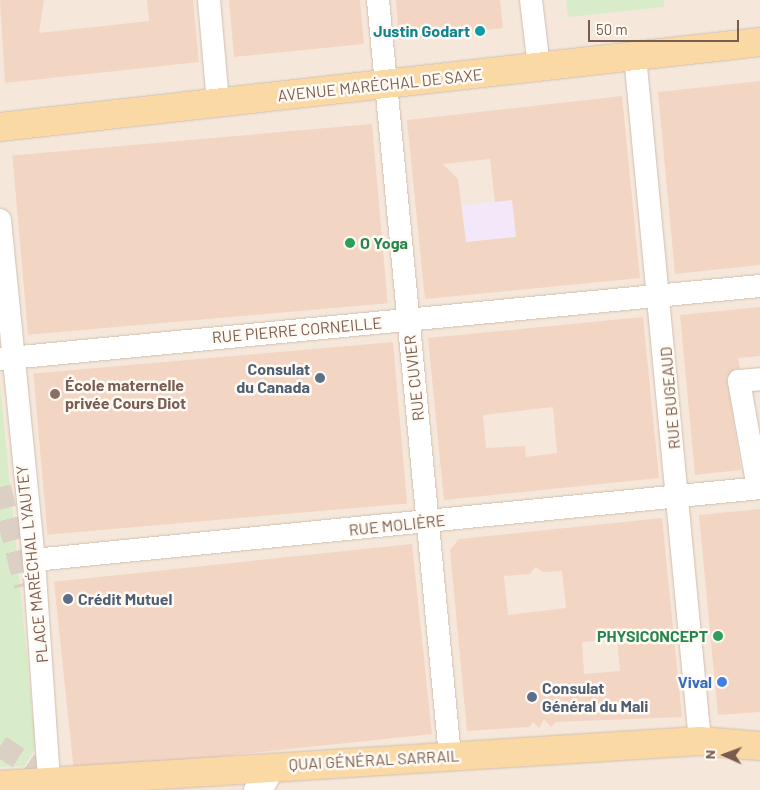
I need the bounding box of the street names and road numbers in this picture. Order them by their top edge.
street label: AVENUE MARÉCHAL DE SAXE [277,65,483,105]
street label: RUE PIERRE CORNEILLE [211,313,383,347]
street label: RUE CUVIER [400,334,428,422]
street label: RUE BUGEAUD [656,346,684,450]
street label: PLACE MARÉCHAL LYAUTEY [12,464,52,664]
street label: RUE MOLIÈRE [348,510,446,540]
street label: QUAI GÉNÉRAL SARRAIL [288,746,460,774]

